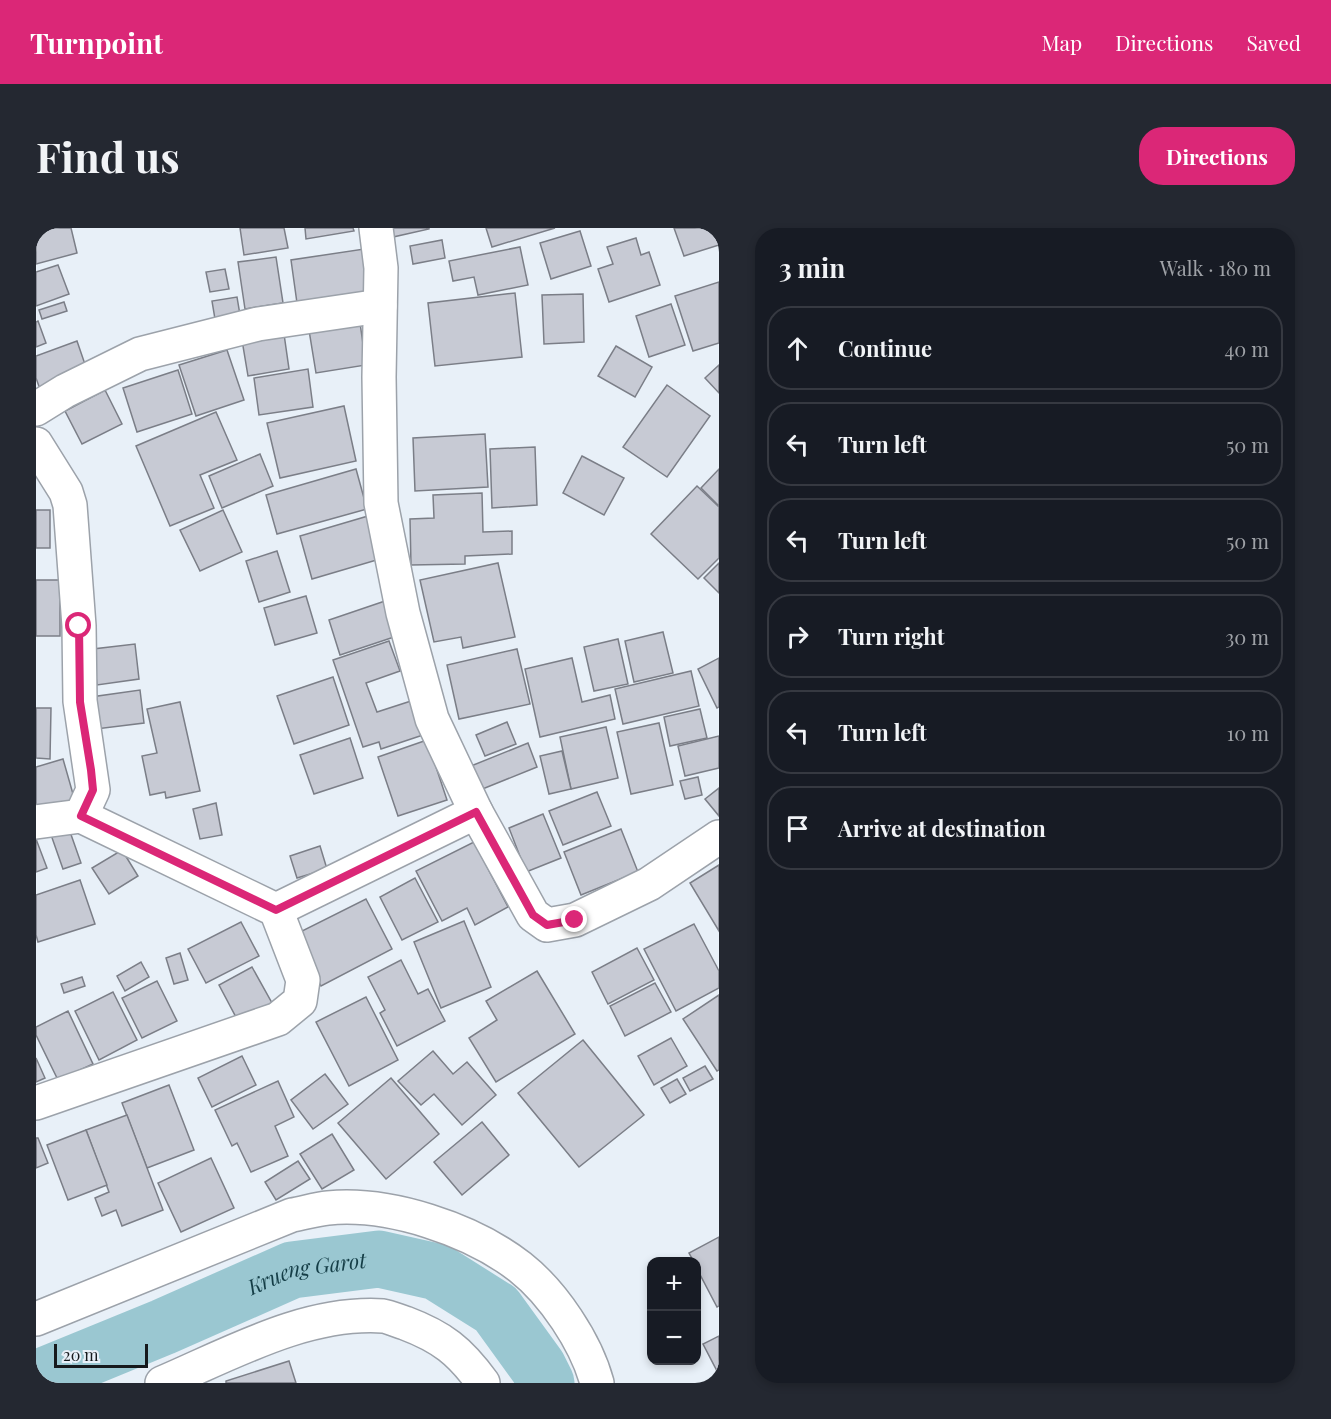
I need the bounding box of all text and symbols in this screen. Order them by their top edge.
text: Turnpoint [30,24,163,61]
text: Map [1041,28,1082,56]
text: Directions [1115,28,1213,56]
text: Saved [1246,28,1301,56]
button: Directions [1139,127,1295,185]
text: Find us [36,128,180,184]
text: 3 min [779,250,845,285]
text: Walk · 180 m [1160,254,1271,281]
icon: ahead [781,332,814,365]
text: Continue [838,333,932,363]
text: 40 m [1224,335,1269,362]
icon: left [781,428,814,461]
text: Turn left [838,429,927,459]
text: 50 m [1226,431,1269,458]
icon: left [781,524,814,557]
text: Turn left [838,525,927,555]
text: 50 m [1226,527,1269,554]
route start [65,612,91,638]
icon: right [781,620,814,653]
text: Turn right [838,621,944,651]
text: 30 m [1225,623,1269,650]
icon: left [781,716,814,749]
text: Turn left [838,717,927,747]
text: 10 m [1227,719,1269,746]
icon: arrive [781,812,814,845]
text: Arrive at destination [838,813,1046,843]
route end [561,906,587,932]
water label: Krueng Garot [241,1245,368,1300]
map controls [647,1257,701,1365]
button: + [647,1257,701,1311]
button: − [647,1311,701,1365]
scale bar [54,1341,148,1368]
text: 20 m [63,1344,98,1365]

